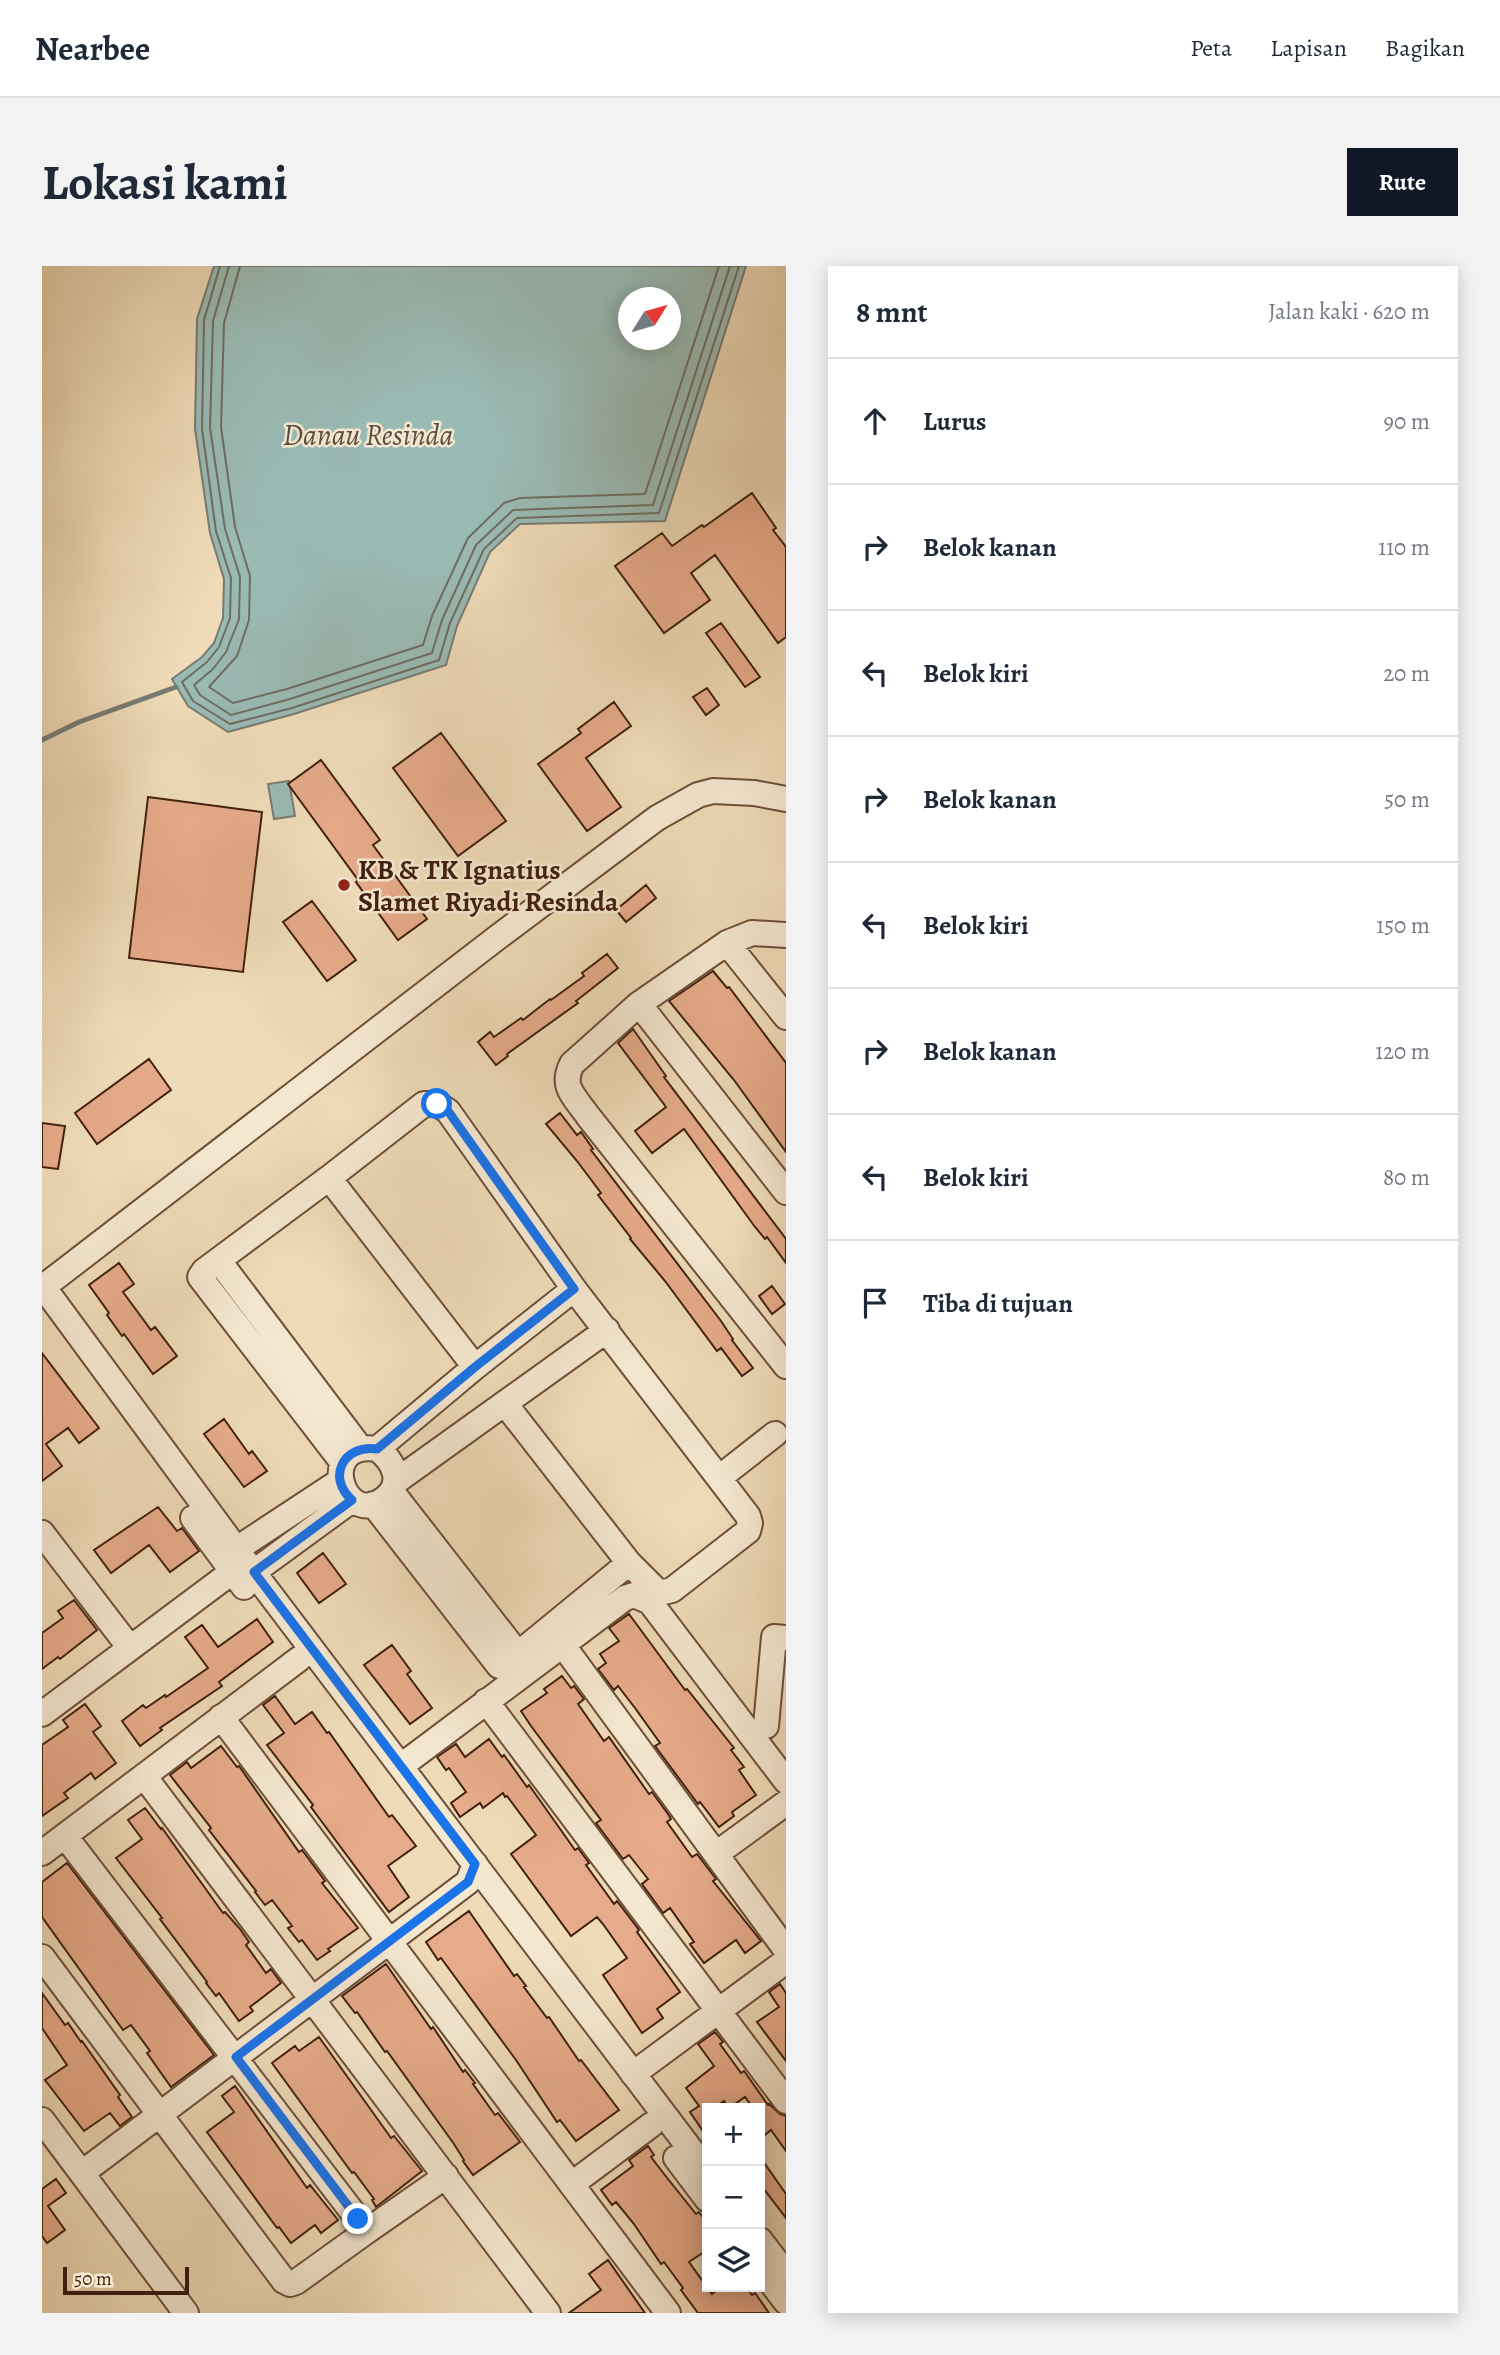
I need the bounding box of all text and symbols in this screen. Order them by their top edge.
text: Nearbee [35,26,150,71]
text: Peta [1190,32,1232,64]
text: Lapisan [1270,32,1347,64]
text: Bagikan [1385,32,1465,64]
button: Rute [1347,148,1458,216]
text: Lokasi kami [42,149,288,216]
north arrow [618,287,681,350]
text: 8 mnt [856,292,928,332]
text: Jalan kaki · 620 m [1268,296,1430,327]
icon: ahead [856,402,894,440]
text: Lurus [923,404,986,439]
text: 90 m [1384,406,1430,437]
water label: Danau Resinda [283,415,453,455]
icon: right [856,528,894,566]
text: Belok kanan [923,530,1057,565]
text: 110 m [1378,532,1430,563]
icon: left [856,654,894,692]
text: Belok kiri [923,656,1029,691]
text: 20 m [1383,658,1430,689]
icon: right [856,780,894,818]
text: Belok kanan [923,782,1057,817]
text: 50 m [1384,784,1430,815]
place label: KB & TK Ignatius Slamet Riyadi Resinda [358,851,619,921]
marker: KB & TK Ignatius Slamet Riyadi Resinda [336,877,352,893]
icon: left [856,906,894,944]
text: Belok kiri [923,908,1029,943]
text: 150 m [1376,910,1430,941]
icon: right [856,1032,894,1070]
text: Belok kanan [923,1034,1057,1069]
text: 120 m [1375,1036,1430,1067]
route start [421,1088,452,1119]
icon: left [856,1158,894,1196]
text: Belok kiri [923,1160,1029,1195]
text: 80 m [1383,1162,1430,1193]
icon: arrive [856,1284,894,1322]
text: Tiba di tujuan [923,1286,1073,1321]
map controls [702,2103,765,2292]
button: + [702,2103,765,2166]
button: − [702,2166,765,2229]
route end [342,2203,373,2234]
button: layers [702,2229,765,2292]
scale bar [63,2264,189,2296]
text: 50 m [74,2266,112,2292]

